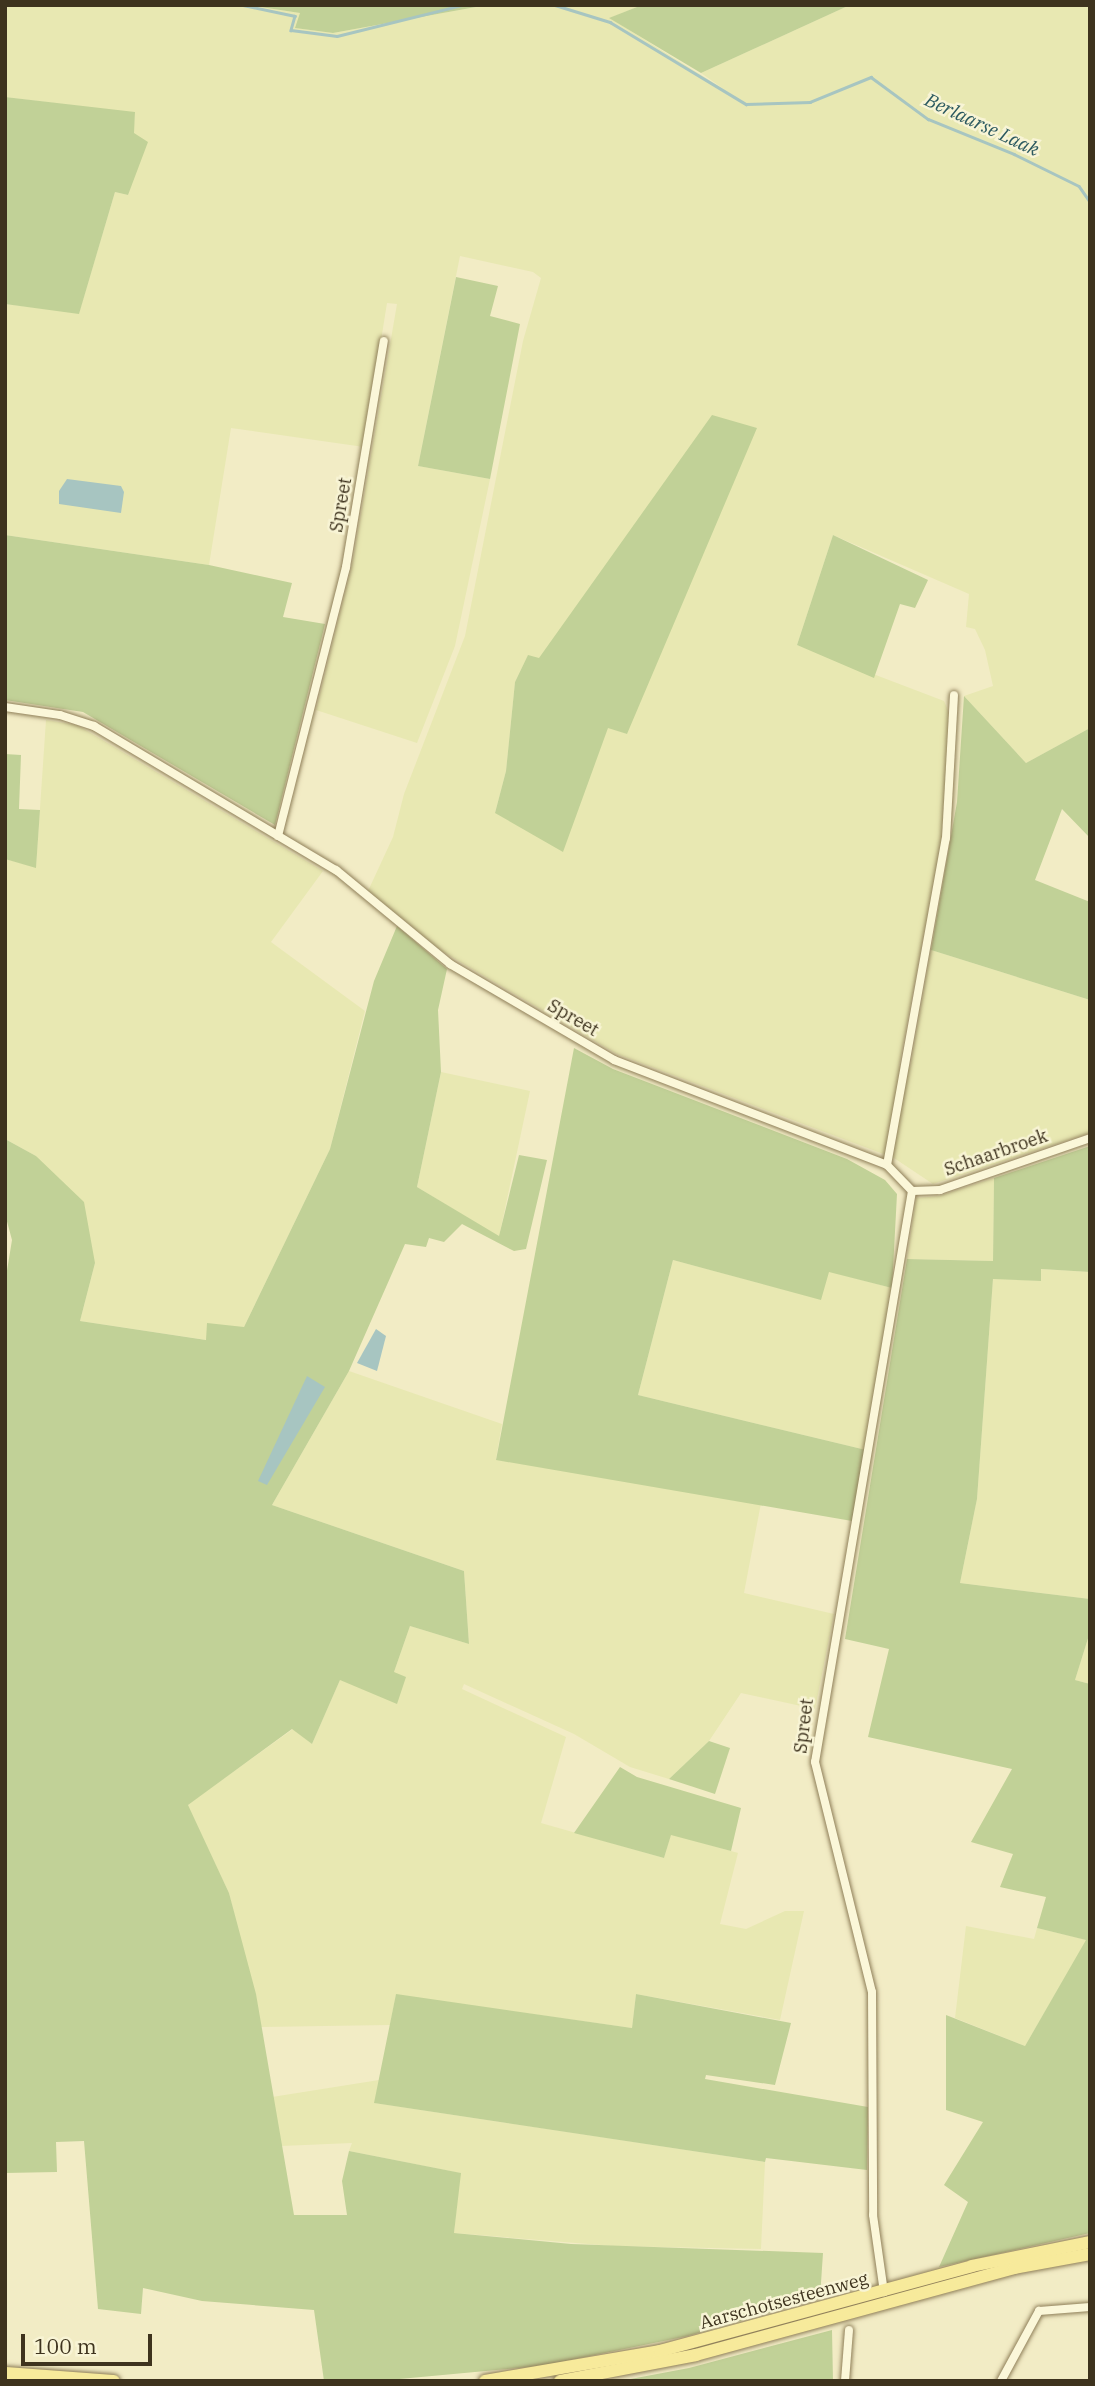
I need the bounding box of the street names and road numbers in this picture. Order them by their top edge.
street label: Spreet [326,476,356,534]
street label: Spreet [544,995,602,1041]
street label: Schaarbroek [941,1125,1051,1181]
street label: Spreet [790,1697,818,1755]
street label: Aarschotsesteenweg [697,2268,871,2334]

